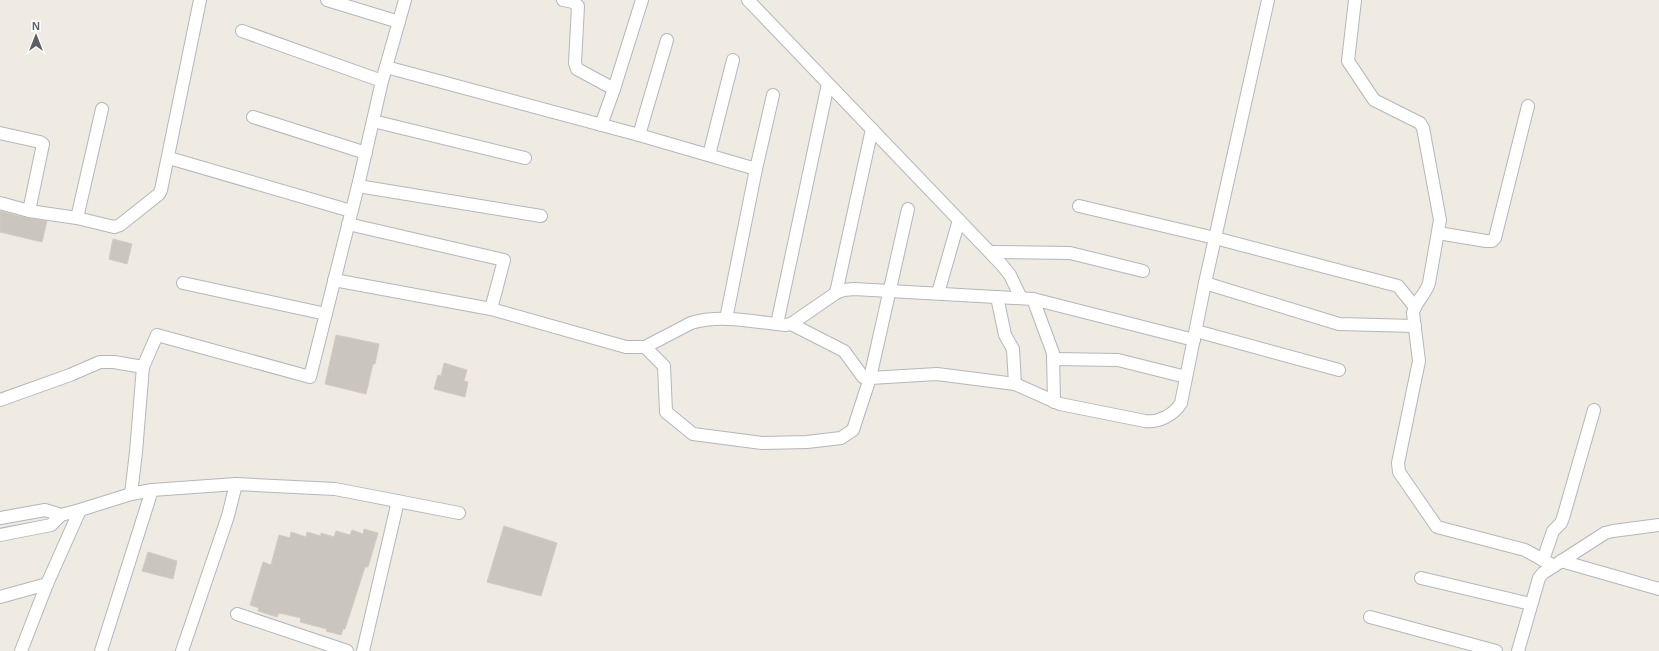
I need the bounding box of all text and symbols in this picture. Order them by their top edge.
north arrow [16,16,56,56]
text: N [32,20,40,32]

